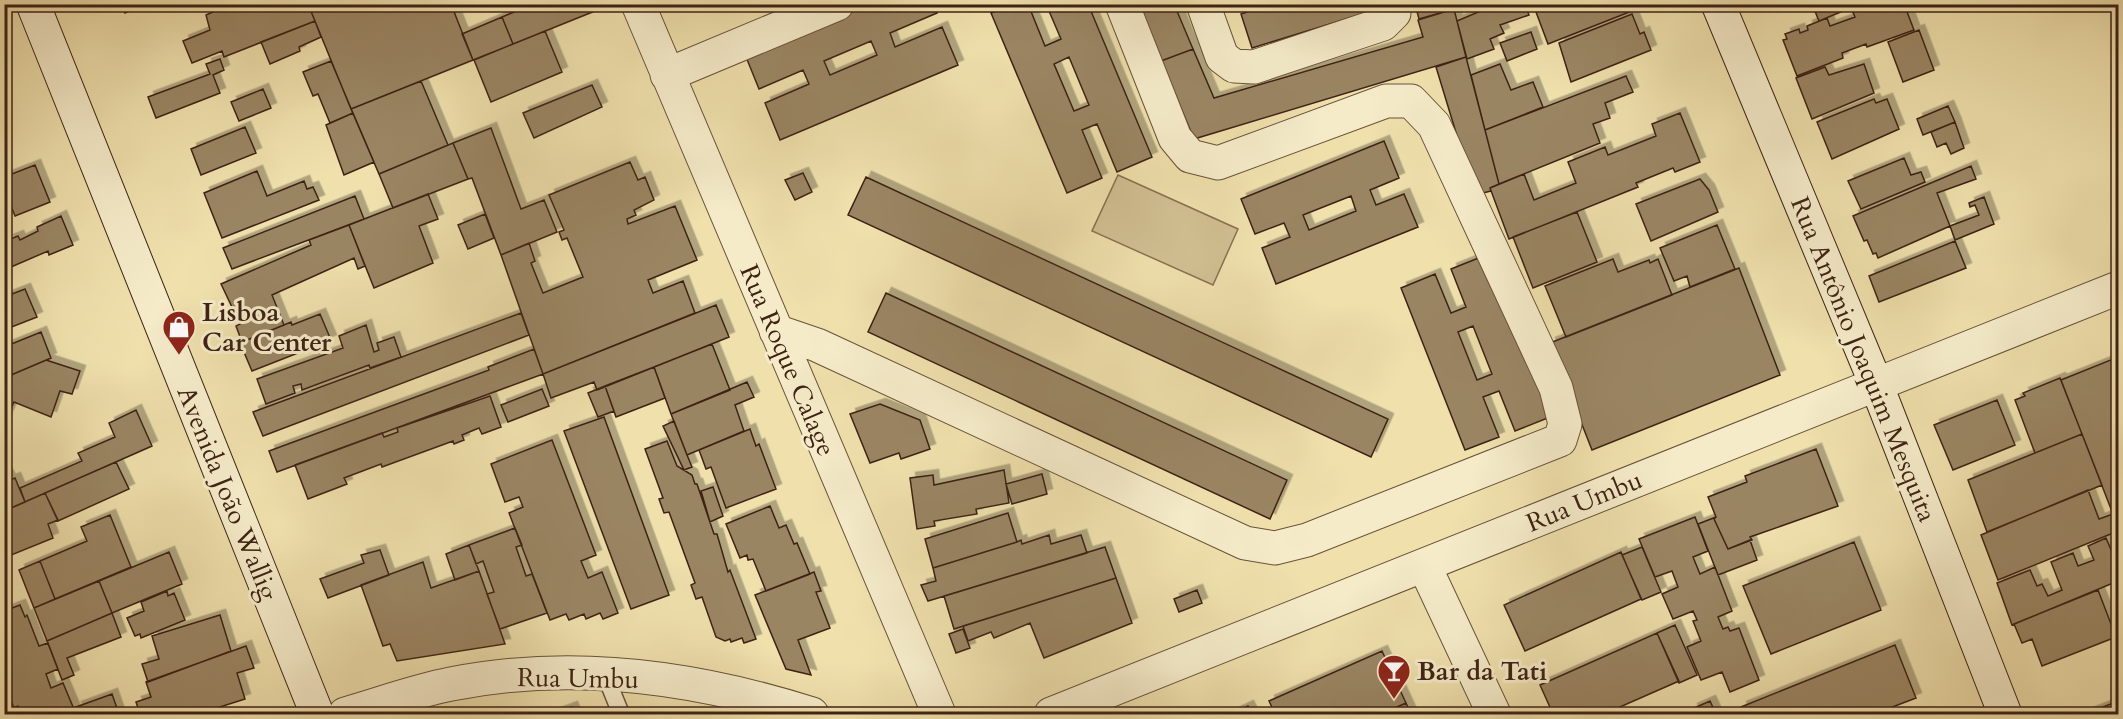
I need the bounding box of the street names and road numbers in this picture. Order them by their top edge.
street label: Rua Antônio Joaquim Mesquita [1782,191,1945,527]
street label: Rua Roque Calage [731,259,844,461]
street label: Avenida João Wallig [169,381,287,606]
street label: Rua Umbu [1521,462,1647,541]
street label: Rua Umbu [517,660,639,697]

